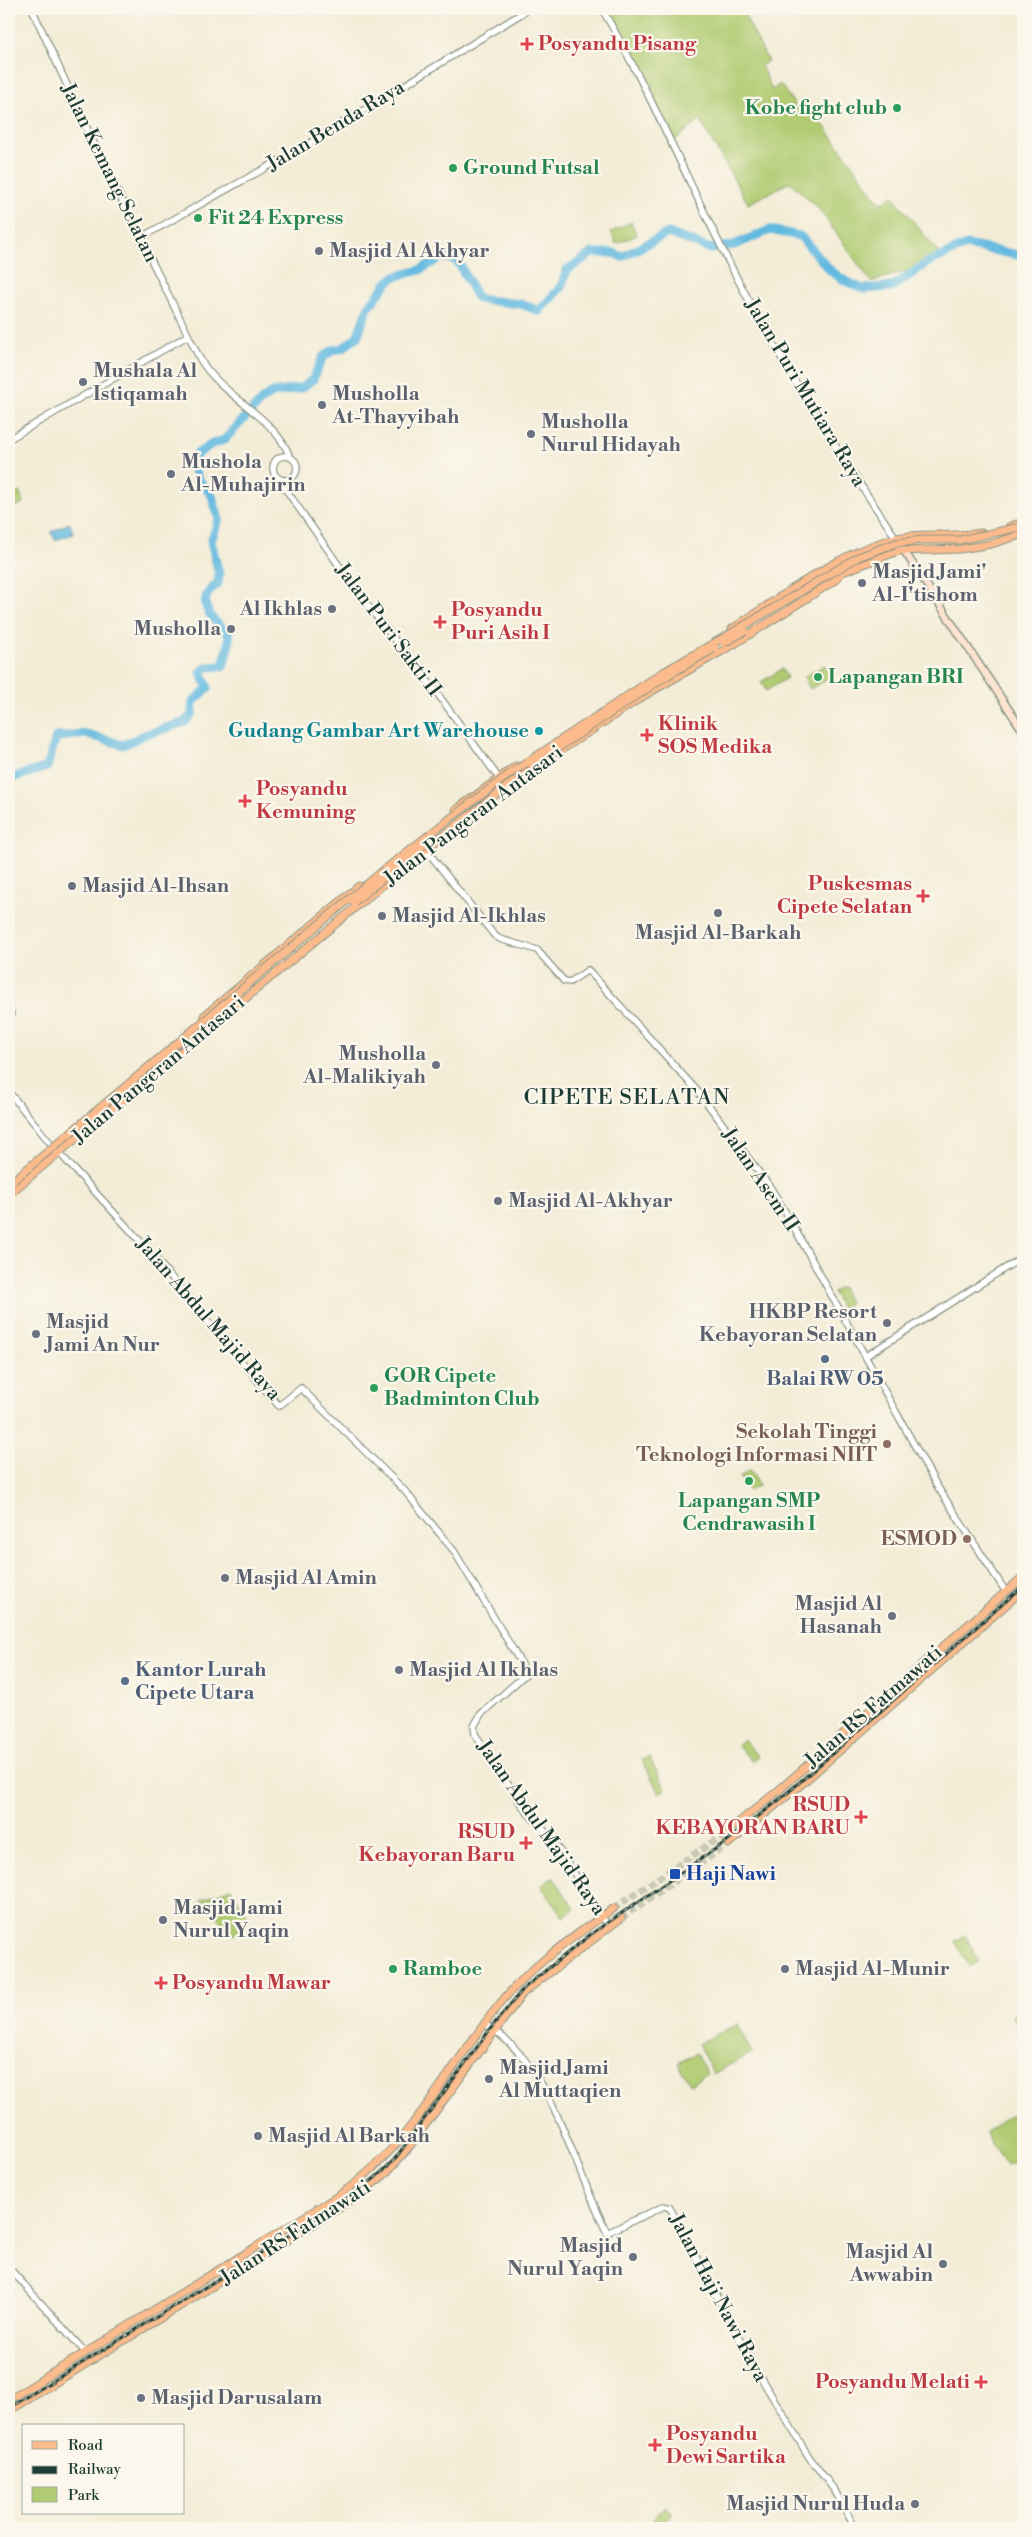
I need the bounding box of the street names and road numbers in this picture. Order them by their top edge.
street label: Jalan Benda Raya [262,75,410,178]
street label: Jalan Kemang Selatan [54,78,163,267]
street label: Jalan Puri Mutiara Raya [738,293,872,492]
street label: Jalan Puri Sakti II [329,558,447,702]
street label: Jalan Pangeran Antasari [379,740,569,892]
street label: Jalan Pangeran Antasari [67,990,251,1150]
street label: Jalan Asem II [716,1122,804,1237]
street label: Jalan Abdul Majid Raya [129,1231,286,1407]
street label: Jalan RS Fatmawati [799,1640,948,1774]
street label: Jalan Abdul Majid Raya [470,1735,612,1921]
street label: Jalan RS Fatmawati [215,2175,376,2292]
street label: Jalan Haji Nawi Raya [663,2209,773,2387]

